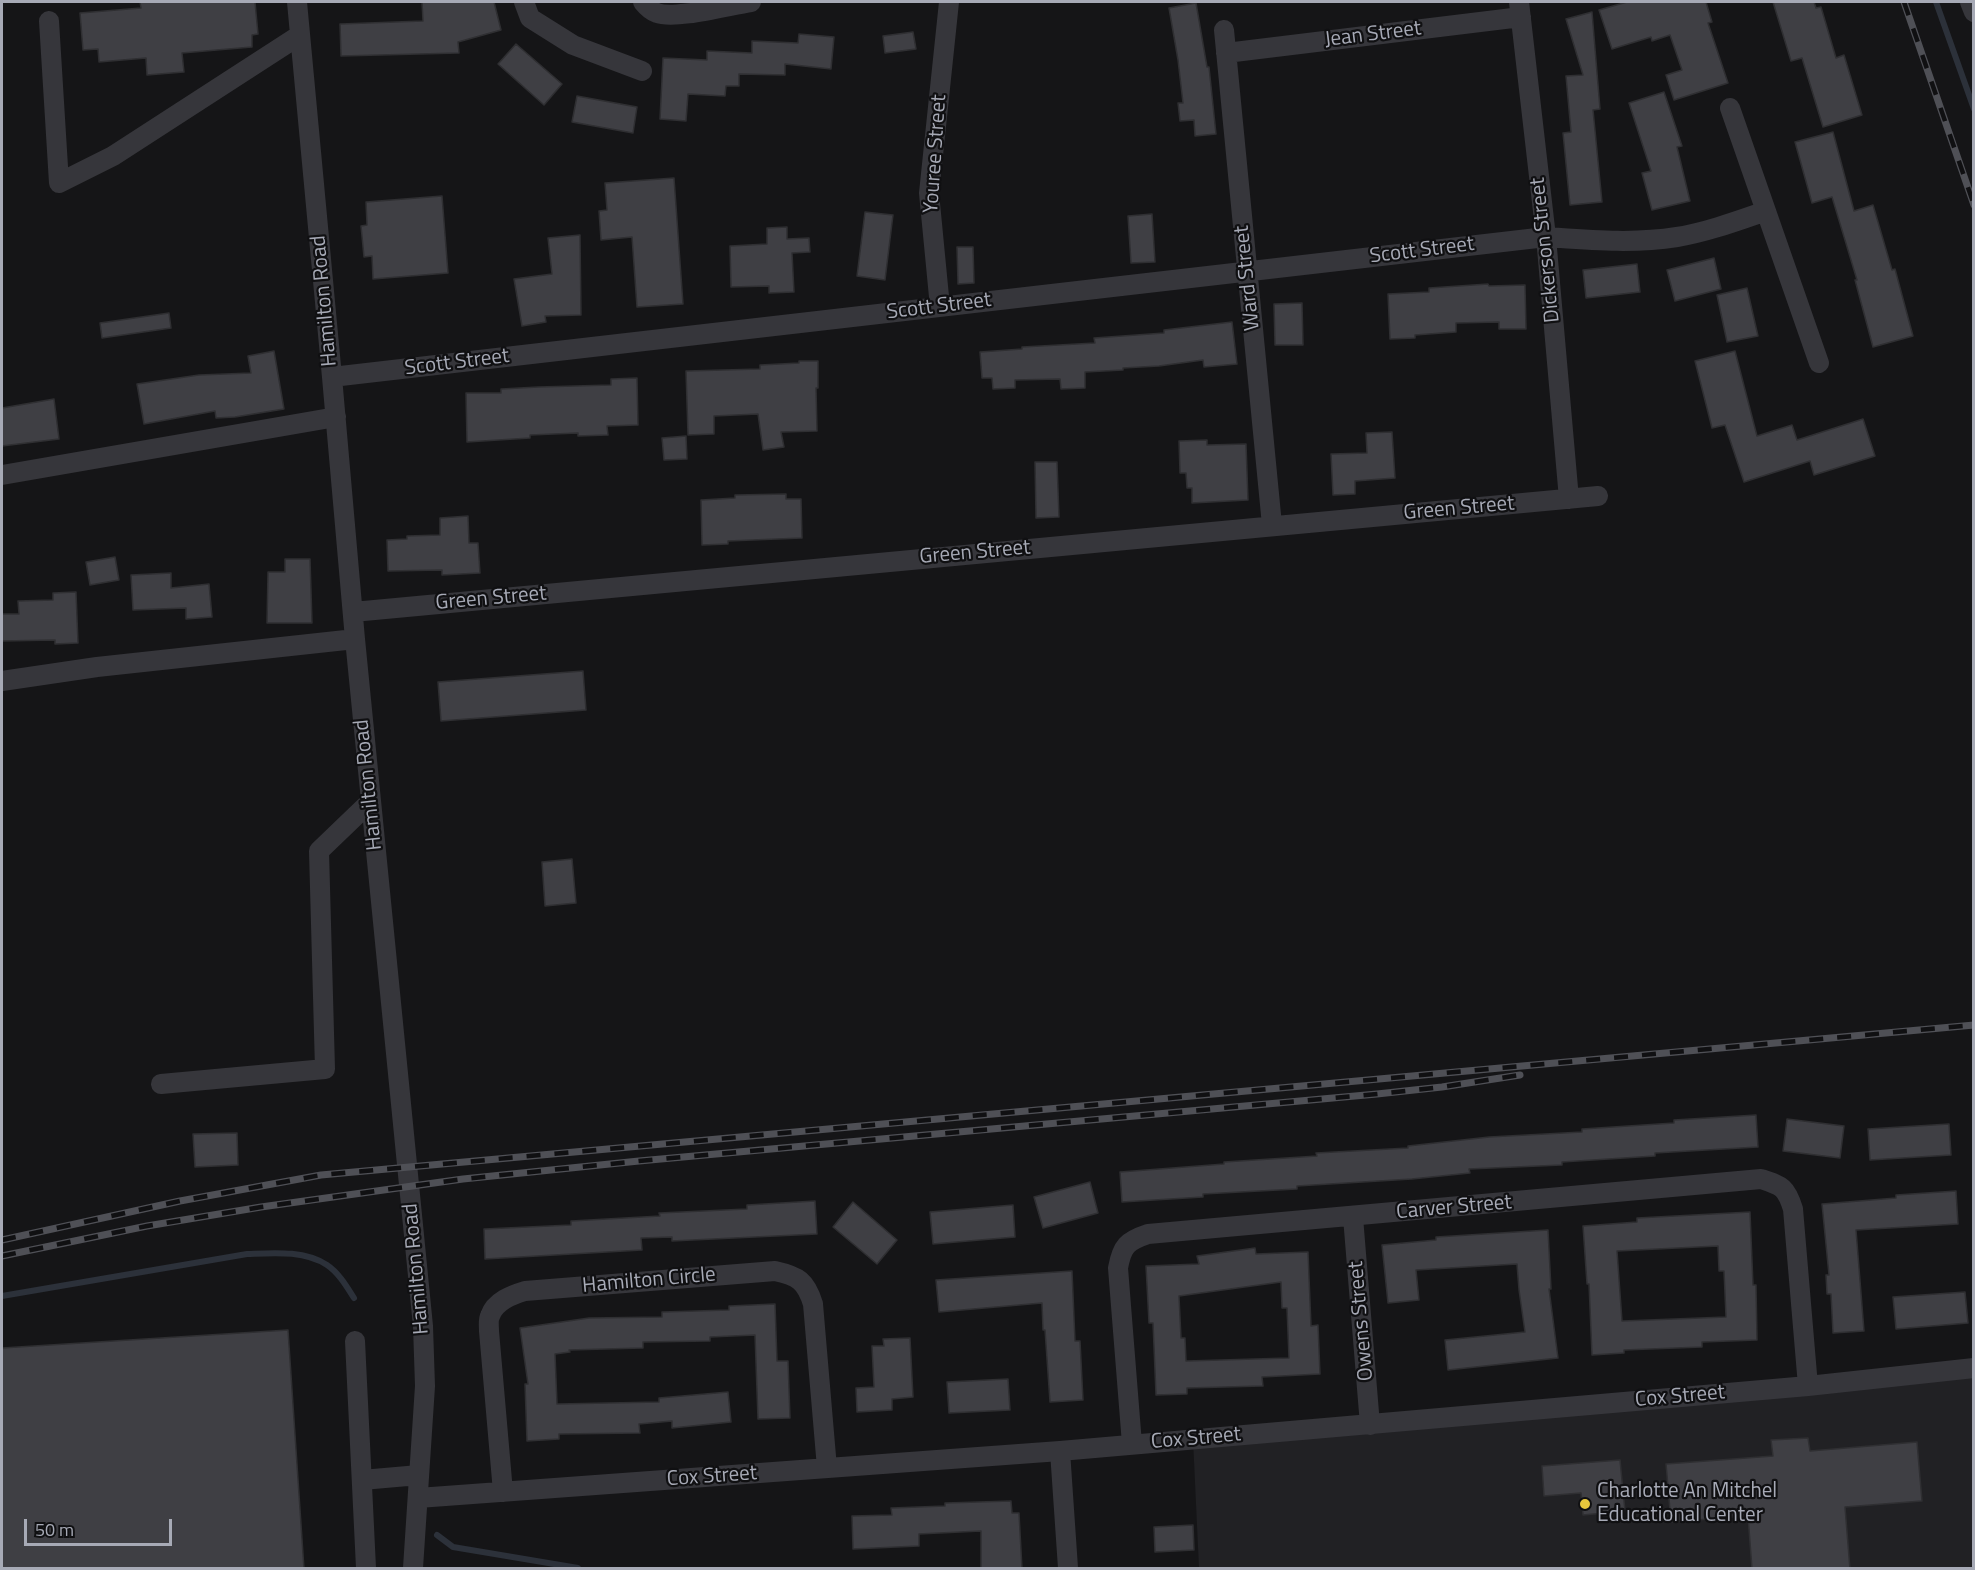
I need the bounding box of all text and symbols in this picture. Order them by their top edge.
street label: Jean Street [1323,17,1423,53]
street label: Youree Street [919,94,953,214]
street label: Dickerson Street [1526,176,1566,324]
street label: Ward Street [1230,224,1266,332]
street label: Scott Street [1368,232,1476,270]
street label: Hamilton Road [307,234,343,368]
street label: Scott Street [885,288,993,326]
street label: Scott Street [403,344,511,382]
street label: Green Street [1402,492,1516,526]
street label: Green Street [918,536,1032,570]
street label: Green Street [434,582,548,616]
street label: Hamilton Road [350,718,388,852]
street label: Carver Street [1395,1190,1513,1226]
street label: Hamilton Road [399,1202,435,1336]
street label: Owens Street [1344,1260,1380,1382]
street label: Hamilton Circle [581,1263,717,1299]
street label: Cox Street [1634,1381,1726,1413]
street label: Cox Street [1150,1423,1242,1455]
street label: Cox Street [666,1461,758,1493]
place label: Charlotte An Mitchel Educational Center [1597,1479,1777,1529]
marker: Charlotte An Mitchel Educational Center [1578,1497,1592,1511]
scale bar [27,1507,176,1545]
text: 50 m [35,1516,74,1543]

